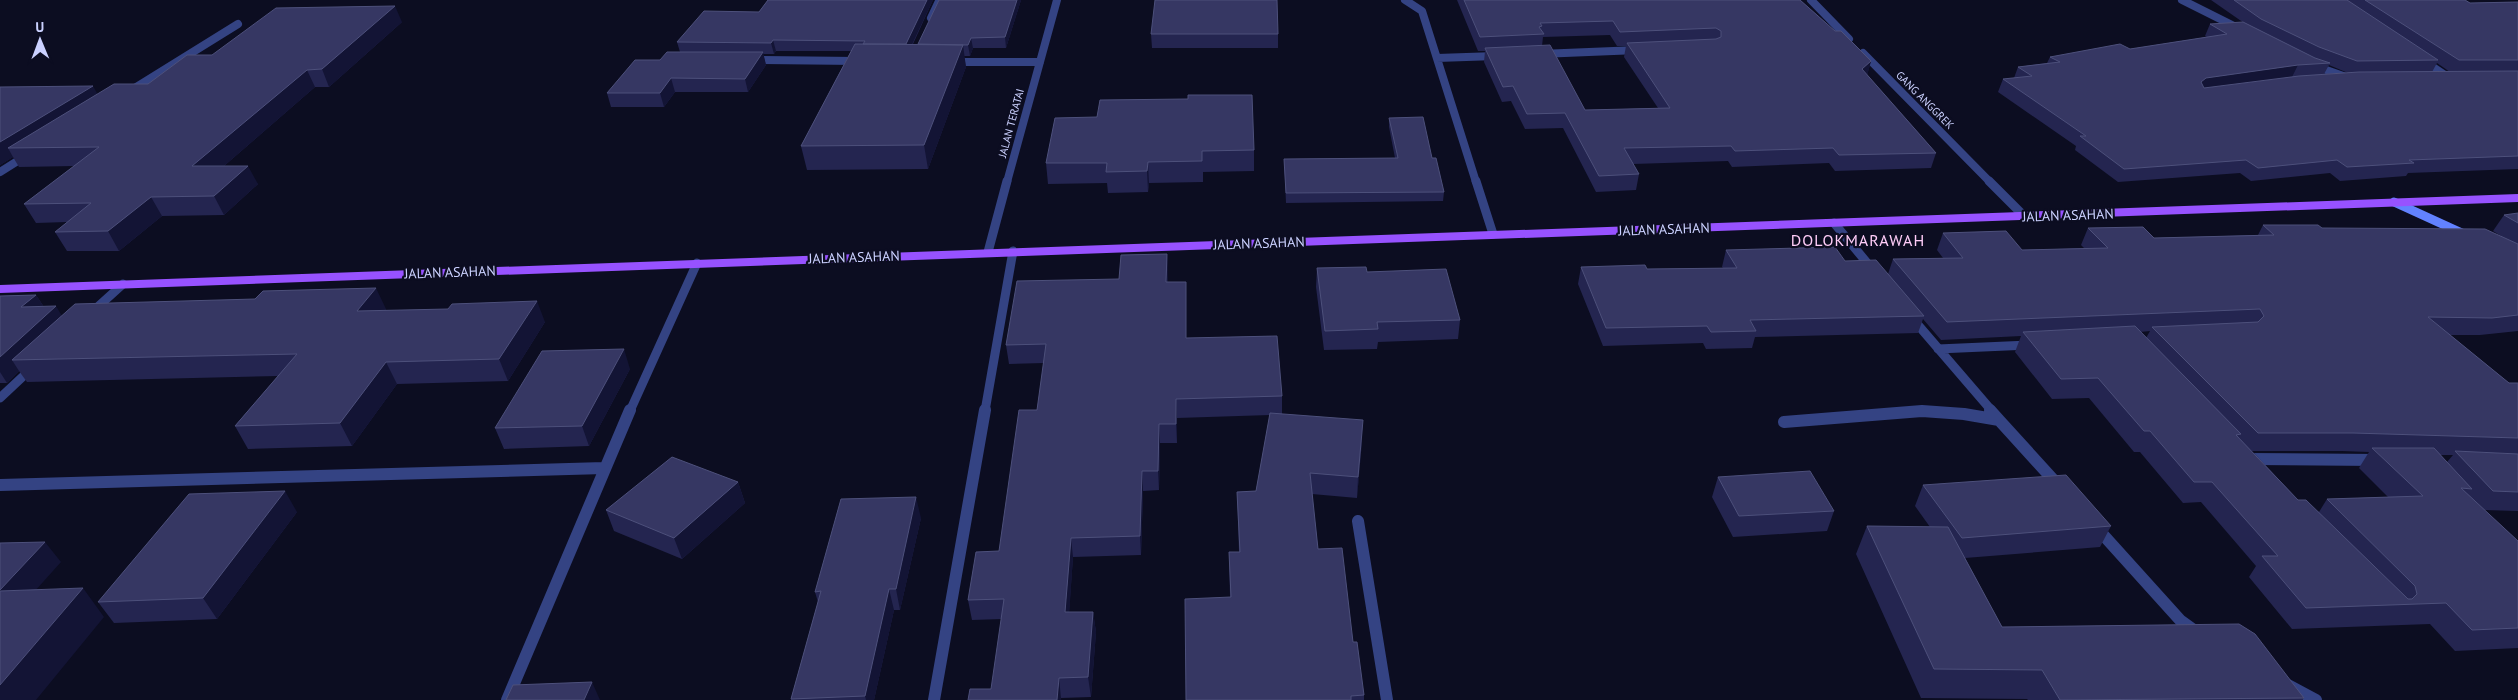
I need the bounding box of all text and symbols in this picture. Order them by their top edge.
north arrow [15,15,65,65]
text: U [35,18,44,36]
street label: GANG ANGGREK [1893,68,1957,132]
street label: JALAN TERATAI [995,87,1027,160]
street label: JALAN ASAHAN [2021,204,2114,226]
street label: JALAN ASAHAN [1617,218,1710,240]
district label: DOLOKMARAWAH [1791,230,1925,250]
street label: JALAN ASAHAN [1212,232,1305,254]
street label: JALAN ASAHAN [807,246,900,268]
street label: JALAN ASAHAN [403,261,496,283]

